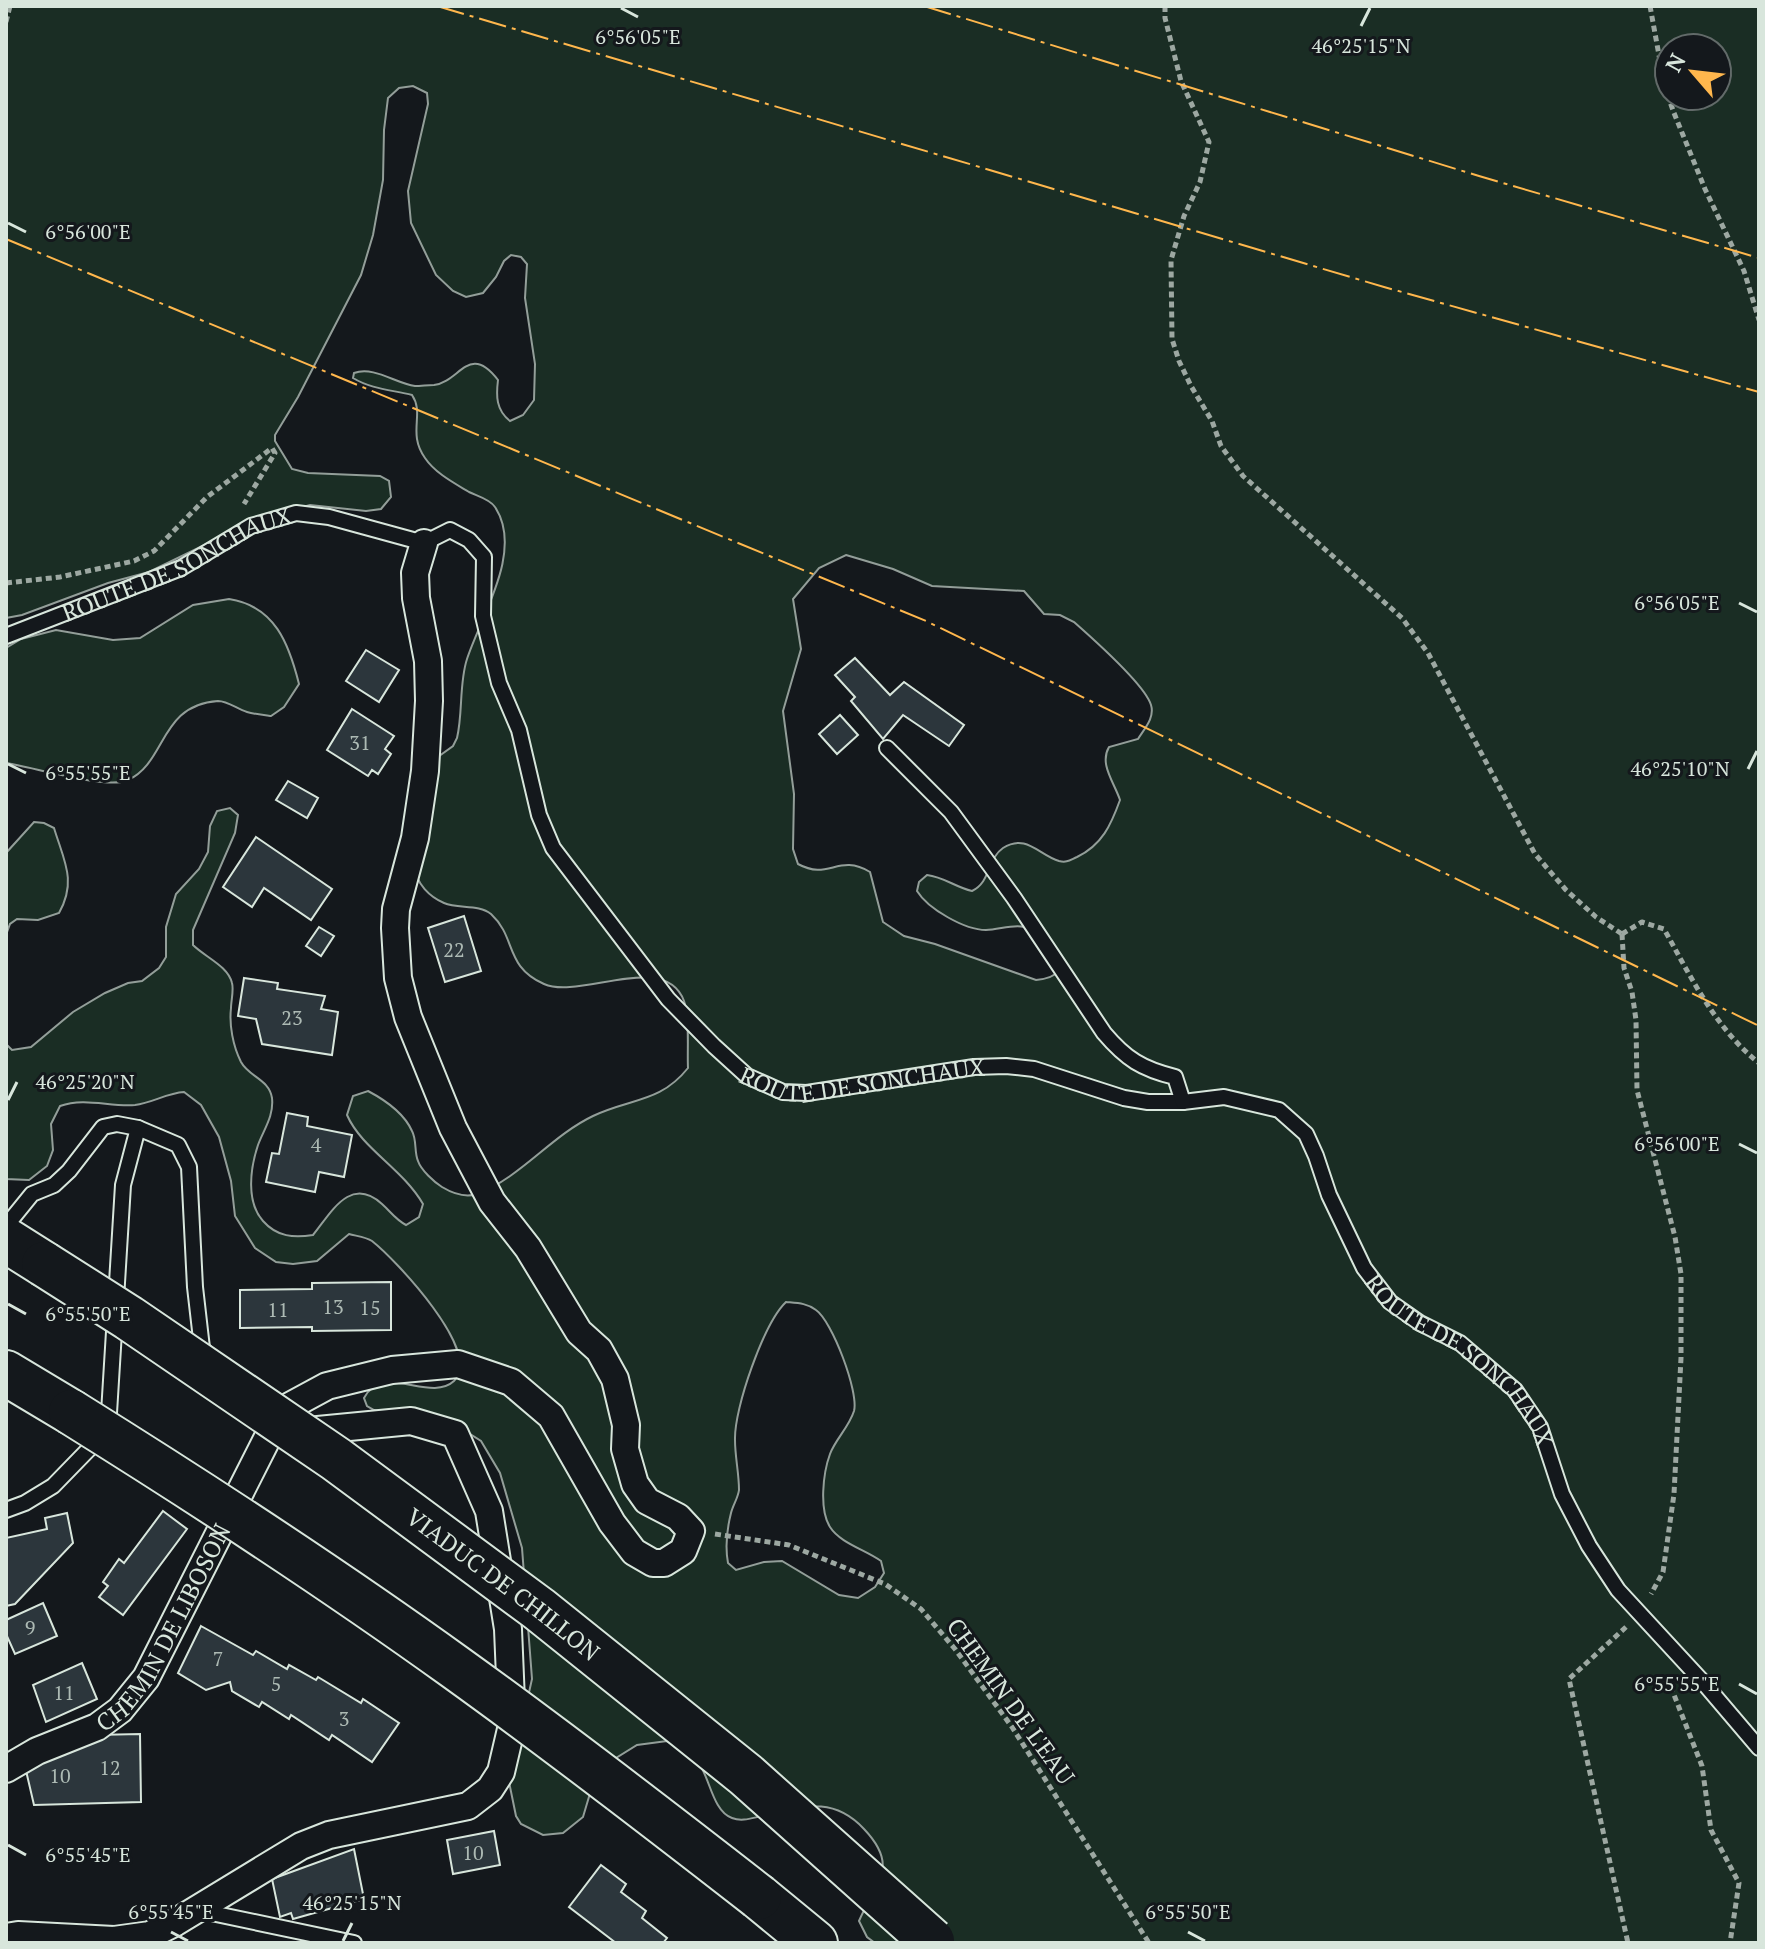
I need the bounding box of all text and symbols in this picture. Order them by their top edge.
text: 6°56'05"E [595,23,681,50]
text: 46°25'15"N [1311,32,1411,59]
north arrow [1653,32,1733,112]
text: N [1658,48,1692,77]
text: 6°56'00"E [45,218,131,245]
street label: ROUTE DE SONCHAUX [57,499,295,629]
text: 6°56'05"E [1634,589,1720,616]
house number: 31 [349,729,371,756]
text: 46°25'10"N [1630,755,1730,782]
text: 6°55'55"E [45,759,131,786]
house number: 22 [443,936,465,963]
house number: 23 [281,1004,303,1031]
street label: ROUTE DE SONCHAUX [735,1051,985,1110]
text: 46°25'20"N [35,1068,135,1095]
text: 6°56'00"E [1634,1130,1720,1157]
house number: 4 [311,1131,322,1158]
street label: ROUTE DE SONCHAUX [1358,1267,1561,1451]
house number: 13 [322,1293,344,1320]
house number: 15 [359,1294,381,1321]
house number: 11 [267,1296,289,1323]
text: 6°55'50"E [45,1300,131,1327]
street label: VIADUC DE CHILLON [400,1500,607,1668]
street label: CHEMIN DE LIBOSON [89,1518,238,1739]
street label: CHEMIN DE L'EAU [940,1611,1082,1791]
house number: 9 [25,1614,35,1641]
house number: 7 [213,1645,223,1672]
house number: 5 [271,1670,281,1697]
text: 6°55'55"E [1634,1670,1720,1697]
house number: 11 [53,1679,75,1706]
house number: 3 [339,1705,349,1732]
house number: 12 [99,1754,121,1781]
house number: 10 [49,1762,71,1789]
house number: 10 [462,1839,484,1866]
text: 6°55'45"E [45,1841,131,1868]
text: 46°25'15"N [302,1889,402,1916]
text: 6°55'45"E [128,1898,214,1925]
text: 6°55'50"E [1145,1898,1231,1925]

